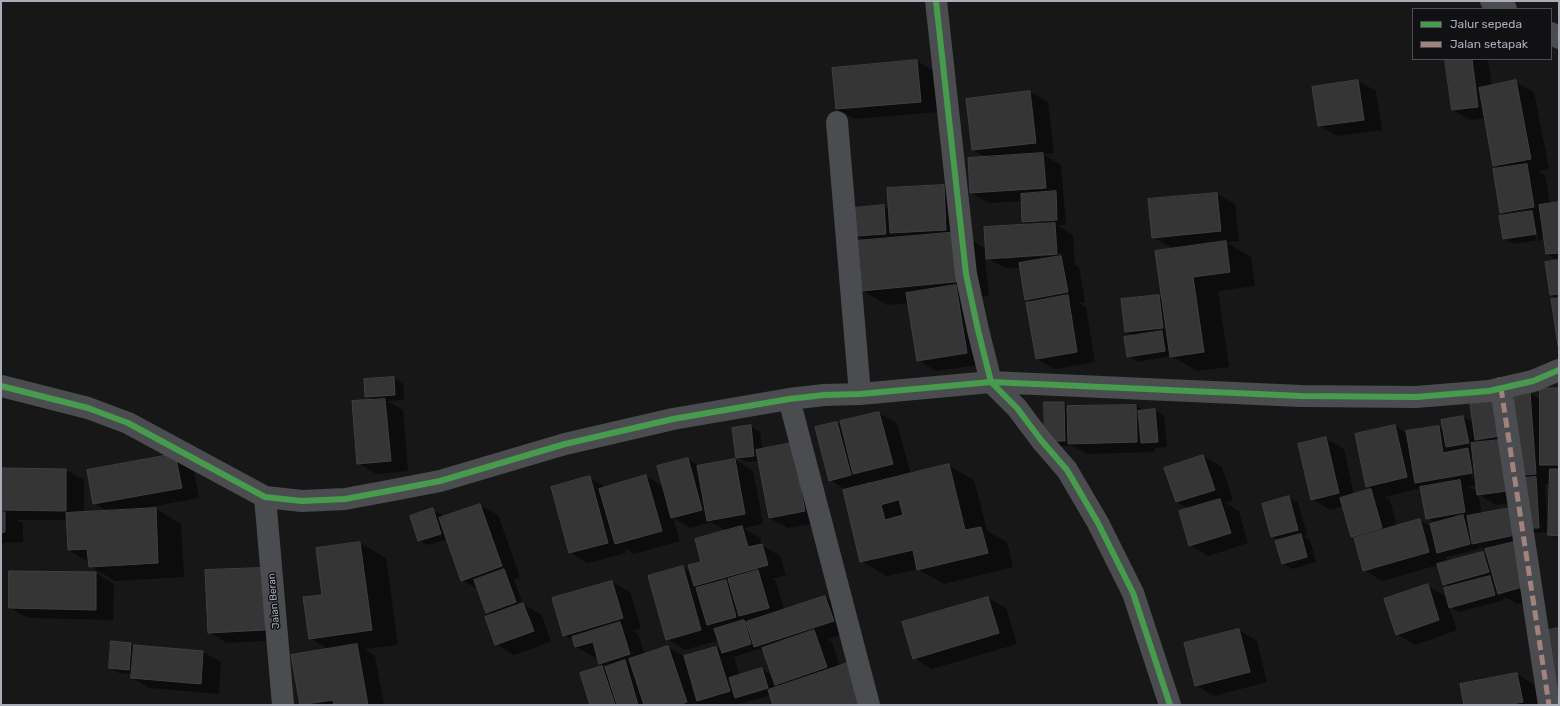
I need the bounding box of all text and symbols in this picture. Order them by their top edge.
legend [1412,8,1552,60]
text: Jalur sepeda [1450,17,1522,31]
text: Jalan setapak [1450,37,1528,51]
street label: Jalan Beran [266,573,282,629]

